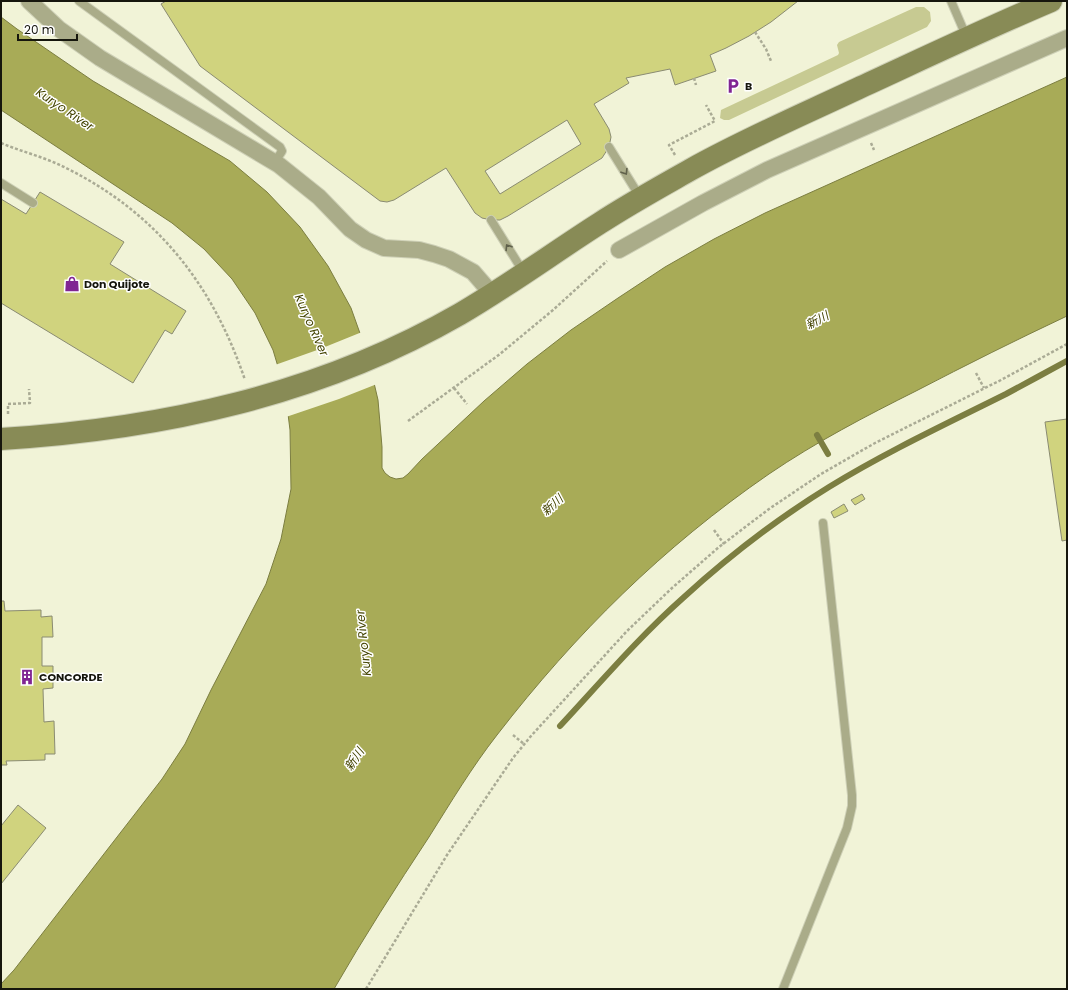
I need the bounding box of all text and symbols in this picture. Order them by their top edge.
scale bar [18,16,77,42]
text: 20 m [24,21,54,38]
parking icon: B [724,77,742,95]
place label: B [745,78,752,94]
water label: Kuryo River [33,83,98,135]
one-way arrow [620,168,627,175]
one-way arrow [505,244,512,251]
shop icon: Don Quijote [63,275,81,293]
place label: Don Quijote [84,276,150,292]
water label: Kuryo River [291,291,333,359]
water label: 新川 [802,306,833,333]
water label: 新川 [537,489,568,519]
water label: Kuryo River [351,609,375,677]
building icon: CONCORDE [18,668,36,686]
place label: CONCORDE [39,669,102,685]
water label: 新川 [340,743,369,774]

